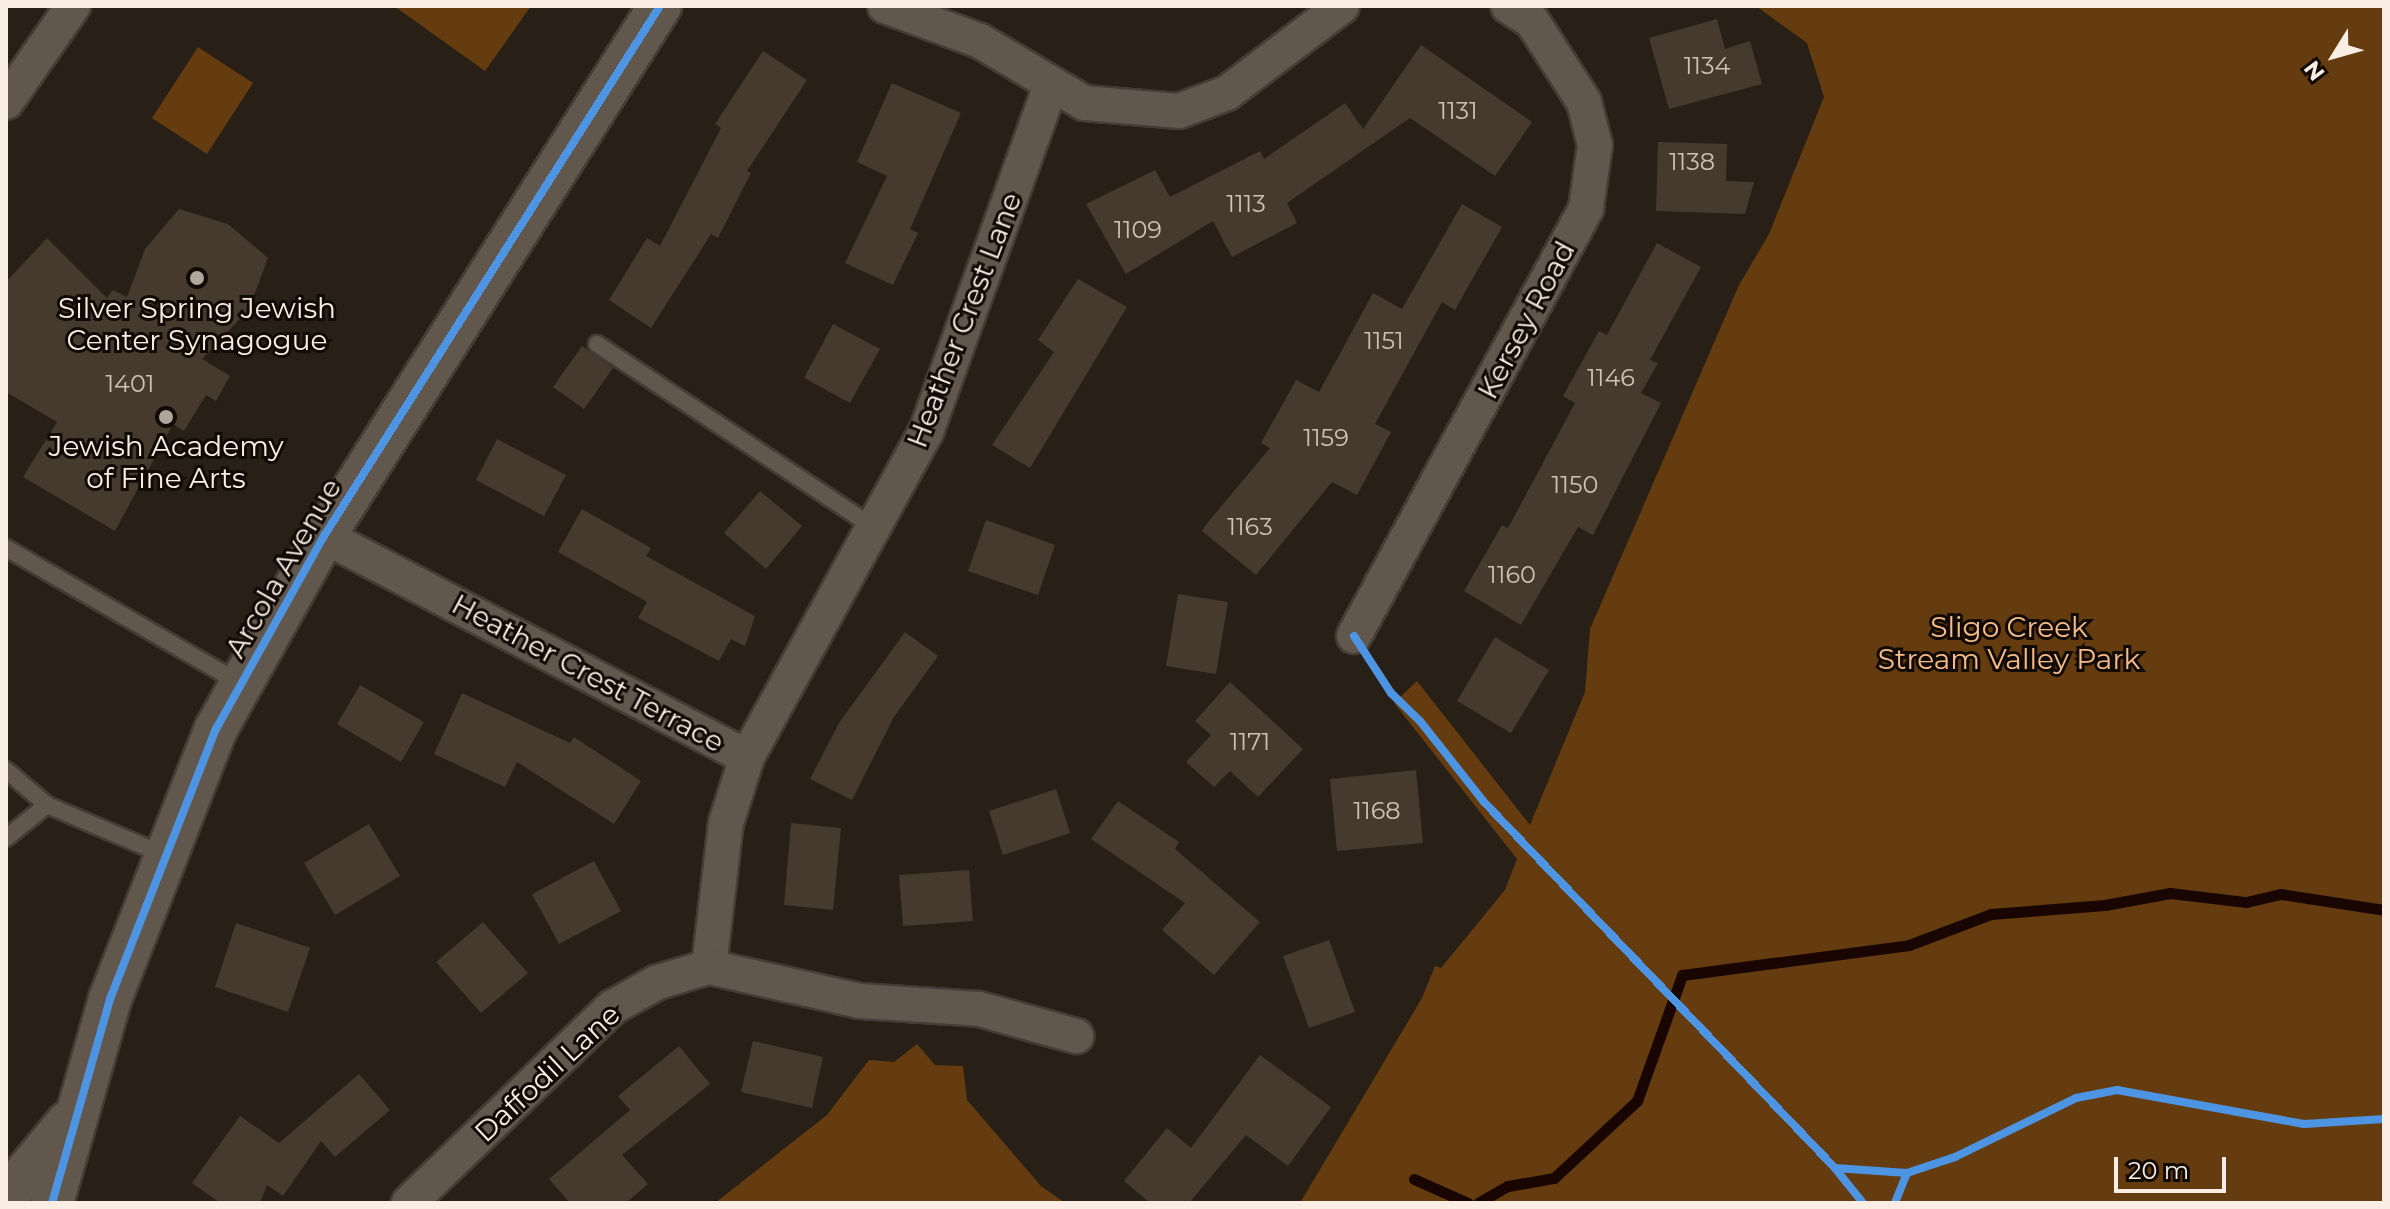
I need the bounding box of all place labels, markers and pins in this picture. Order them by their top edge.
marker: Silver Spring Jewish Center Synagogue [188,269,206,287]
place label: Silver Spring Jewish Center Synagogue [58,291,336,357]
marker: Jewish Academy of Fine Arts [157,408,175,426]
place label: Jewish Academy of Fine Arts [48,429,284,495]

